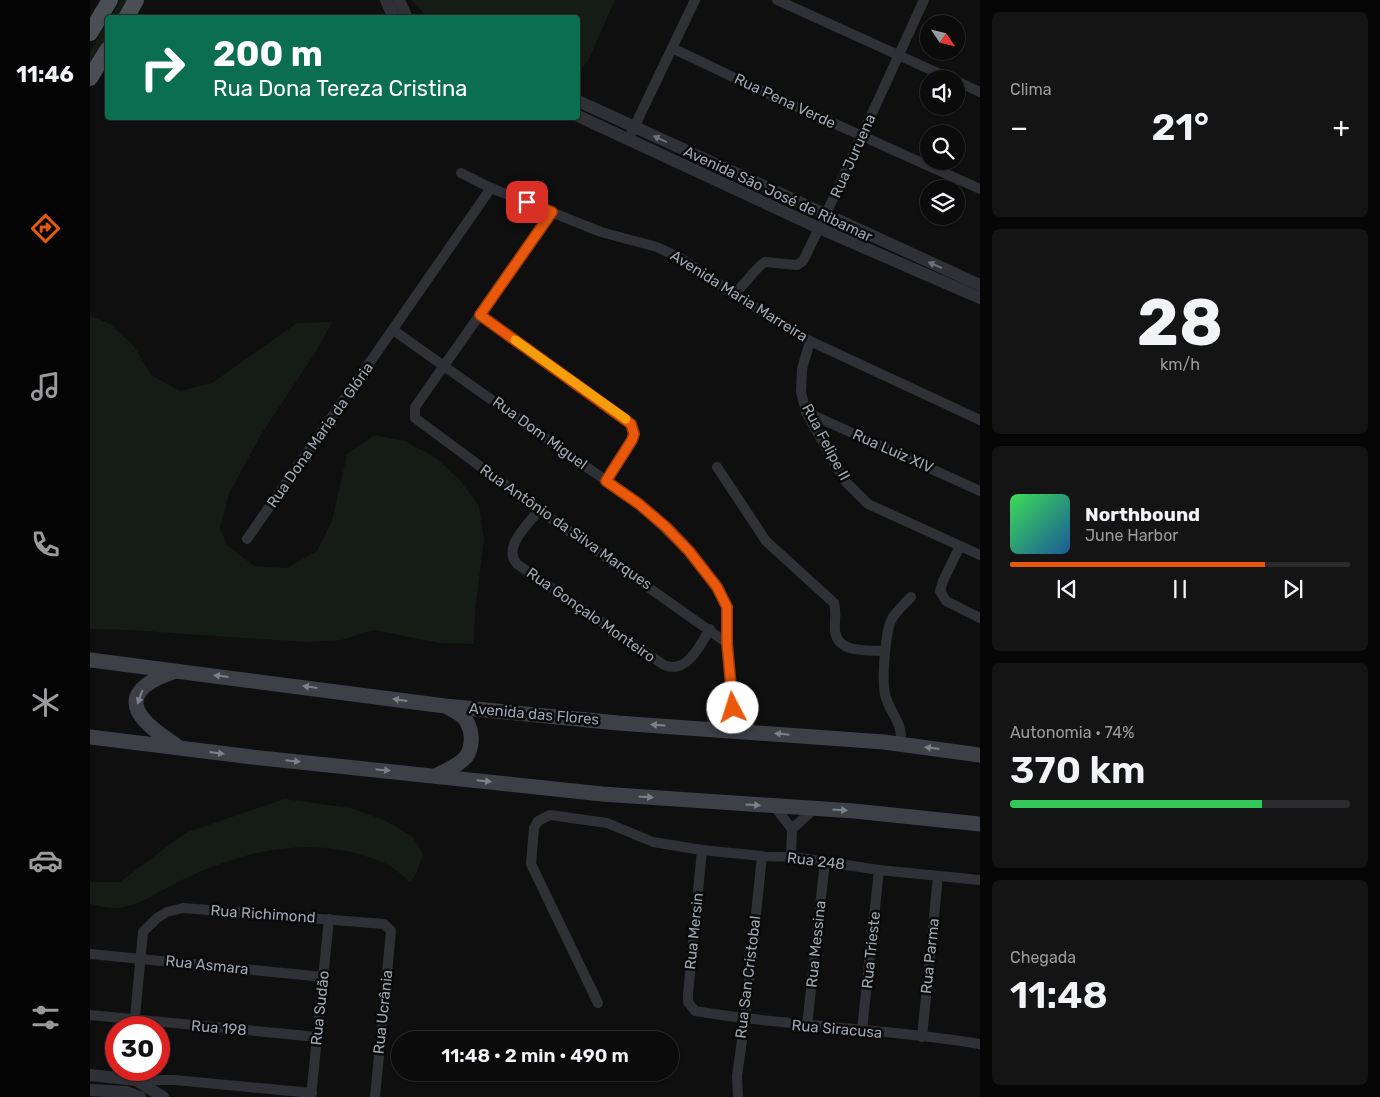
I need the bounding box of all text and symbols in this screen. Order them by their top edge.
north arrow [920,15,965,60]
map controls [920,15,965,225]
text: 200 m [213,33,323,75]
icon: right [130,35,195,100]
text: 11:46 [16,61,74,88]
street label: Rua Pena Verde [731,70,839,132]
button: sound [920,70,965,115]
text: Rua Dona Tereza Cristina [213,75,467,102]
text: Clima [1010,80,1051,99]
text: 21° [1152,104,1209,150]
street label: Rua Juruena [827,111,879,201]
text: − [1010,111,1028,144]
text: + [1333,111,1350,144]
button: search [920,125,965,170]
one-way arrow [653,135,667,143]
street label: Avenida São José de Ribamar [681,142,876,246]
button: layers [920,180,965,225]
pin [506,181,548,223]
icon: arrive [513,188,541,216]
icon: directions [28,211,63,246]
street label: Avenida Maria Marreira [667,246,811,346]
one-way arrow [928,260,942,268]
text: 28 [1137,284,1223,361]
text: km/h [1160,355,1200,374]
street label: Rua Dona Maria da Glória [263,359,377,511]
icon: music [28,369,63,404]
street label: Rua Dom Miguel [489,393,591,473]
street label: Rua Felipe II [798,401,854,483]
street label: Rua Luiz XIV [850,425,936,477]
street label: Rua Antônio da Silva Marques [476,461,656,594]
text: Northbound [1085,503,1200,526]
text: June Harbor [1085,526,1178,545]
icon: phone [28,527,63,562]
street label: Rua Gonçalo Monteiro [523,564,659,666]
icon: previous [1053,575,1081,603]
icon: pause [1166,575,1194,603]
icon: next [1279,575,1307,603]
one-way arrow [212,672,228,680]
position arrow [706,681,758,733]
one-way arrow [302,683,318,691]
icon: climate [28,685,63,720]
one-way arrow [135,690,143,705]
one-way arrow [392,696,408,704]
street label: Avenida das Flores [468,699,600,729]
one-way arrow [650,720,666,728]
text: Autonomia · 74% [1010,723,1134,742]
one-way arrow [774,730,790,738]
one-way arrow [923,744,939,752]
text: 370 km [1010,747,1146,793]
one-way arrow [209,749,225,757]
one-way arrow [286,757,302,765]
one-way arrow [375,766,391,774]
one-way arrow [476,777,492,785]
one-way arrow [638,793,654,801]
one-way arrow [745,801,761,809]
one-way arrow [832,807,848,815]
icon: car [28,843,63,878]
street label: Rua 248 [786,849,846,873]
street label: Rua Mersin [681,892,707,970]
street label: Rua Messina [802,900,830,988]
street label: Rua Richimond [210,901,316,927]
street label: Rua Trieste [858,910,884,990]
street label: Rua San Cristobal [732,915,764,1039]
street label: Rua Parma [917,917,943,995]
text: Chegada [1010,948,1076,967]
street label: Rua Asmara [164,952,250,978]
street label: Rua Ucrânia [370,969,396,1055]
street label: Rua Sudão [307,970,333,1046]
text: 11:48 [1010,972,1108,1018]
icon: filters [28,1000,63,1035]
speed limit sign: 30 [105,1016,170,1081]
street label: Rua Siracusa [791,1016,883,1042]
street label: Rua 198 [190,1017,248,1039]
text: 11:48 · 2 min · 490 m [441,1044,629,1067]

